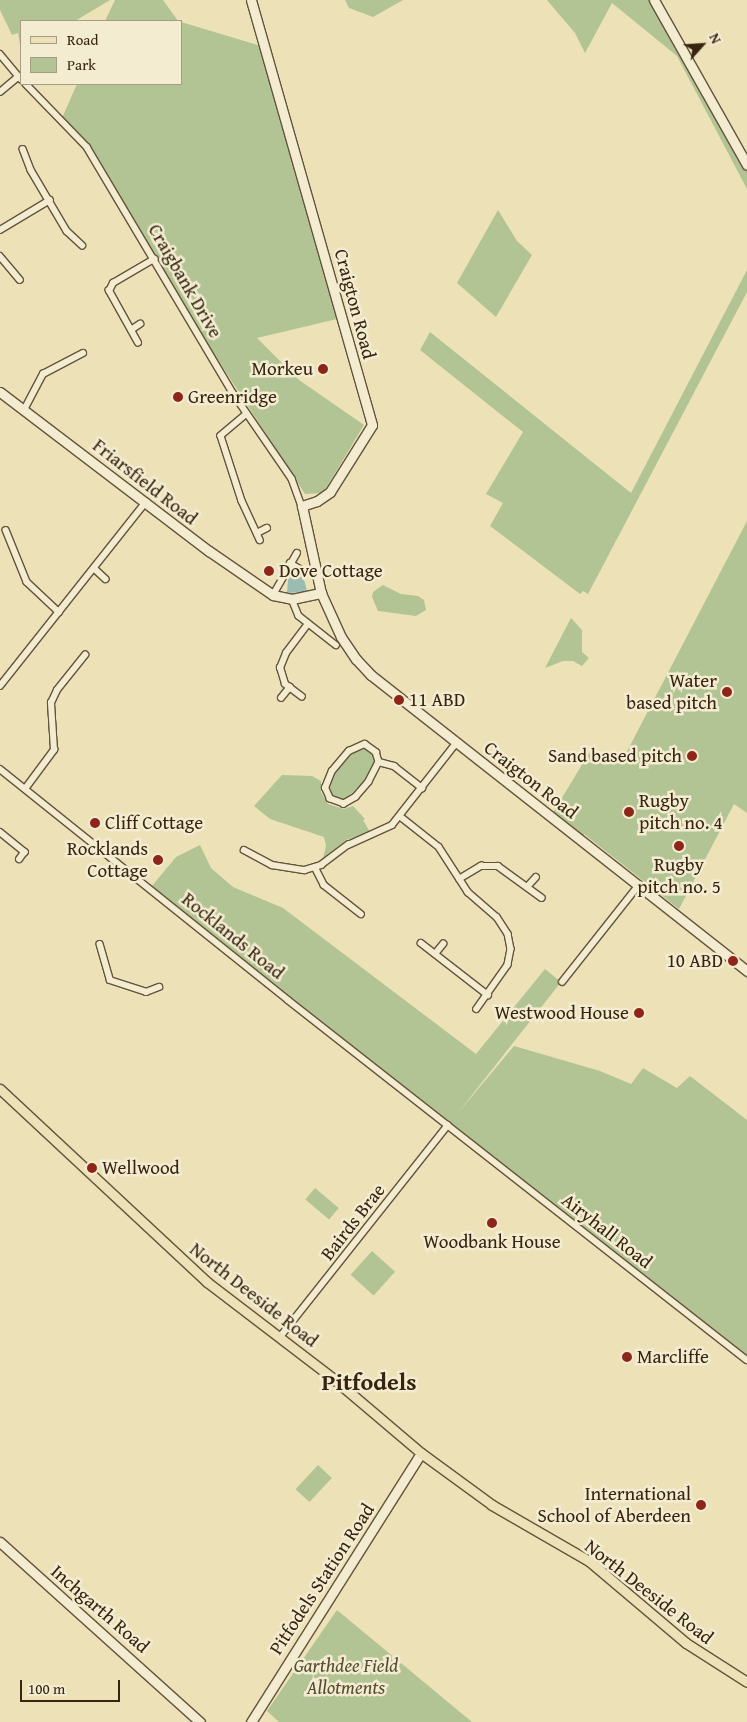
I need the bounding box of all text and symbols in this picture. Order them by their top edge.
legend [20,20,182,85]
north arrow [677,20,727,70]
text: Road [67,29,98,50]
text: N [704,30,727,47]
text: Park [67,54,96,75]
street label: Craigbank Drive [143,220,227,342]
street label: Craigton Road [329,247,381,361]
place label: Morkeu [251,358,313,380]
marker: Morkeu [317,363,329,375]
place label: Greenridge [188,386,277,408]
marker: Greenridge [172,391,184,403]
street label: Friarsfield Road [88,434,202,530]
place label: Dove Cottage [279,560,383,582]
marker: Dove Cottage [263,565,275,577]
place label: Water based pitch [626,670,717,714]
marker: Water based pitch [721,686,733,698]
place label: 11 ABD [409,689,465,711]
marker: 11 ABD [393,694,405,706]
street label: Craigton Road [480,736,582,824]
place label: Sand based pitch [548,745,682,767]
marker: Sand based pitch [686,750,698,762]
place label: Rugby pitch no. 4 [639,790,723,834]
marker: Rugby pitch no. 4 [623,806,635,818]
place label: Cliff Cottage [105,812,203,834]
marker: Cliff Cottage [89,817,101,829]
place label: Rocklands Cottage [67,838,148,882]
marker: Rugby pitch no. 5 [673,840,685,852]
marker: Rocklands Cottage [152,854,164,866]
place label: Rugby pitch no. 5 [637,854,721,898]
street label: Rocklands Road [177,888,289,984]
place label: 10 ABD [667,950,723,972]
marker: 10 ABD [727,955,739,967]
place label: Westwood House [494,1002,629,1024]
marker: Westwood House [633,1007,645,1019]
place label: Wellwood [102,1157,180,1179]
marker: Wellwood [86,1162,98,1174]
street label: Bairds Brae [316,1179,390,1265]
street label: Airyhall Road [557,1189,657,1273]
marker: Woodbank House [486,1217,498,1229]
place label: Woodbank House [423,1231,561,1253]
street label: North Deeside Road [185,1238,323,1352]
place label: Marcliffe [637,1346,709,1368]
marker: Marcliffe [621,1351,633,1363]
district label: Pitfodels [322,1368,416,1396]
place label: International School of Aberdeen [537,1483,691,1527]
street label: Pitfodels Station Road [265,1499,379,1659]
marker: International School of Aberdeen [695,1499,707,1511]
street label: North Deeside Road [580,1535,718,1649]
street label: Inchgarth Road [46,1560,154,1658]
park label: Garthdee Field Allotments [294,1655,398,1699]
scale bar [22,1670,122,1702]
text: 100 m [28,1678,65,1699]

